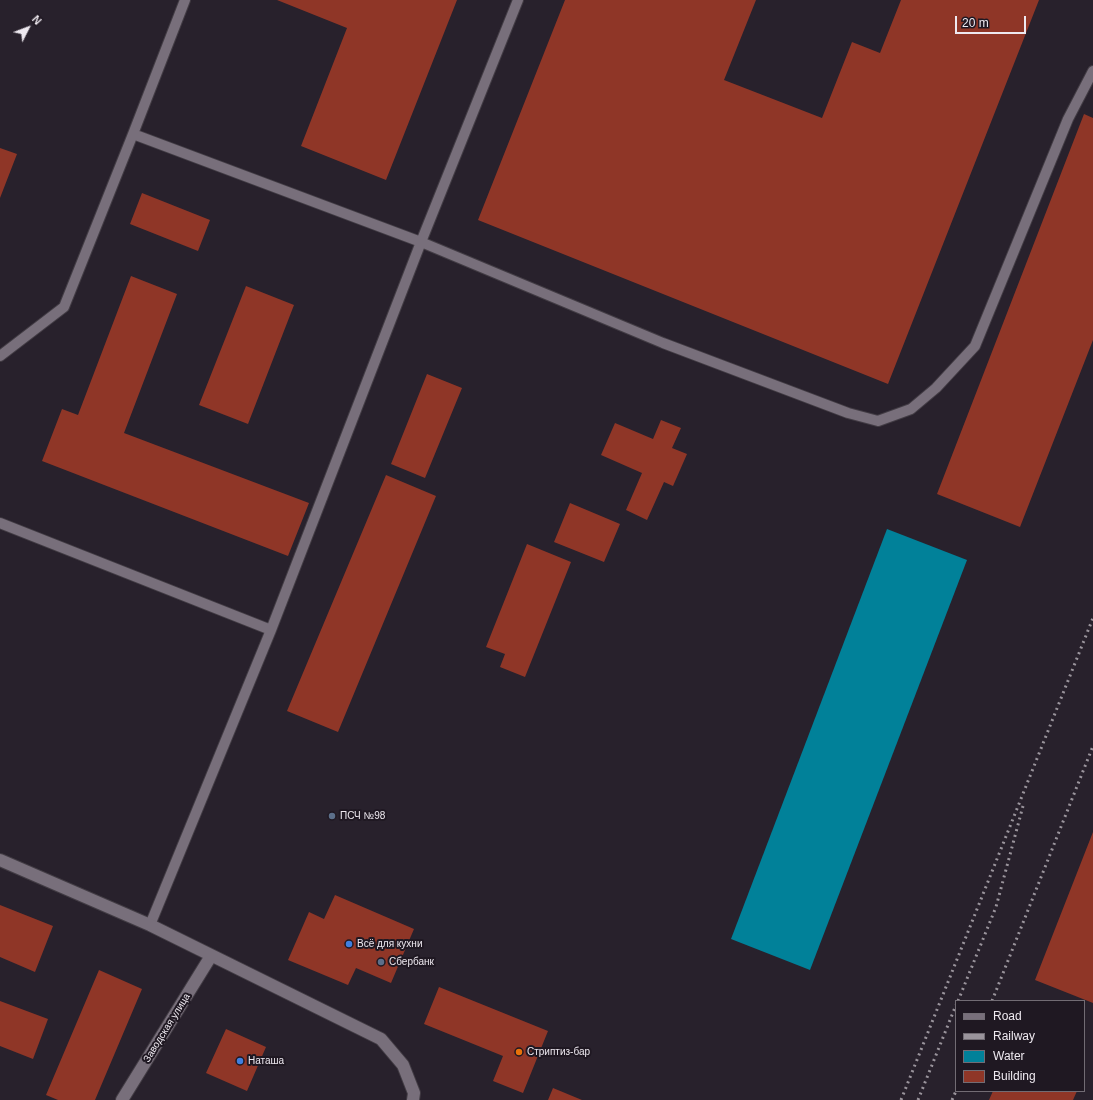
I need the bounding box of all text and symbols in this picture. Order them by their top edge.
north arrow [8,8,48,48]
scale bar [957,8,1028,34]
text: N [30,13,44,27]
text: 20 m [962,16,989,30]
place label: ПСЧ №98 [340,810,385,822]
marker: ПСЧ №98 [327,811,337,821]
place label: Всё для кухни [357,938,422,950]
marker: Всё для кухни [344,939,354,949]
place label: Сбербанк [389,956,434,968]
marker: Сбербанк [376,957,386,967]
street label: Заводская улица [141,991,193,1065]
legend [955,1000,1085,1092]
text: Road [993,1009,1022,1023]
text: Railway [993,1029,1035,1043]
place label: Стриптиз-бар [527,1046,590,1058]
marker: Стриптиз-бар [514,1047,524,1057]
text: Water [993,1049,1025,1063]
place label: Наташа [248,1055,284,1067]
marker: Наташа [235,1056,245,1066]
text: Building [993,1069,1036,1083]

